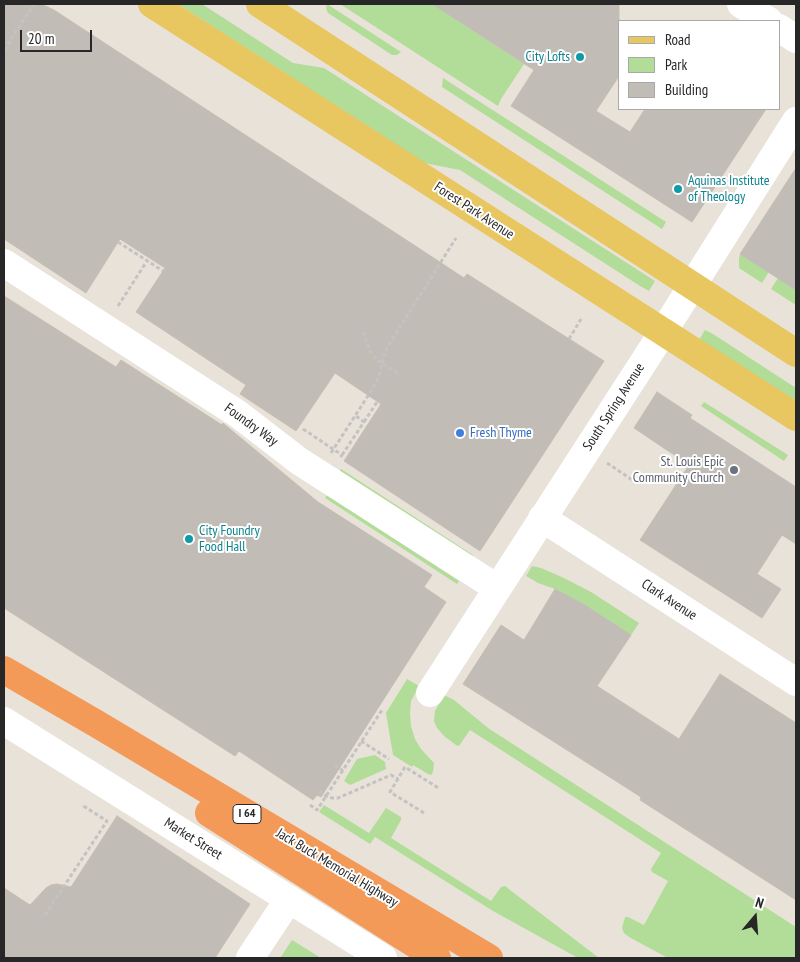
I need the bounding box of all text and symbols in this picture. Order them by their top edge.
scale bar [22,20,95,52]
legend [618,20,780,110]
text: 20 m [28,29,54,48]
text: Road [665,30,691,49]
place label: City Lofts [525,49,570,65]
marker: City Lofts [574,51,586,63]
text: Park [665,55,687,74]
text: Building [665,80,708,99]
place label: Aquinas Institute of Theology [688,173,770,206]
street label: Forest Park Avenue [431,179,517,243]
marker: Aquinas Institute of Theology [672,183,684,195]
street label: South Spring Avenue [580,360,648,454]
street label: Foundry Way [221,400,281,450]
place label: Fresh Thyme [470,425,532,441]
marker: Fresh Thyme [454,427,466,439]
place label: St. Louis Epic Community Church [633,454,724,487]
marker: St. Louis Epic Community Church [728,464,740,476]
place label: City Foundry Food Hall [199,523,260,556]
marker: City Foundry Food Hall [183,533,195,545]
street label: Clark Avenue [638,576,700,624]
road number: I 64 [233,804,261,824]
street label: Market Street [161,815,225,863]
street label: Jack Buck Memorial Highway [273,825,401,911]
north arrow [730,892,780,942]
text: N [753,893,766,912]

